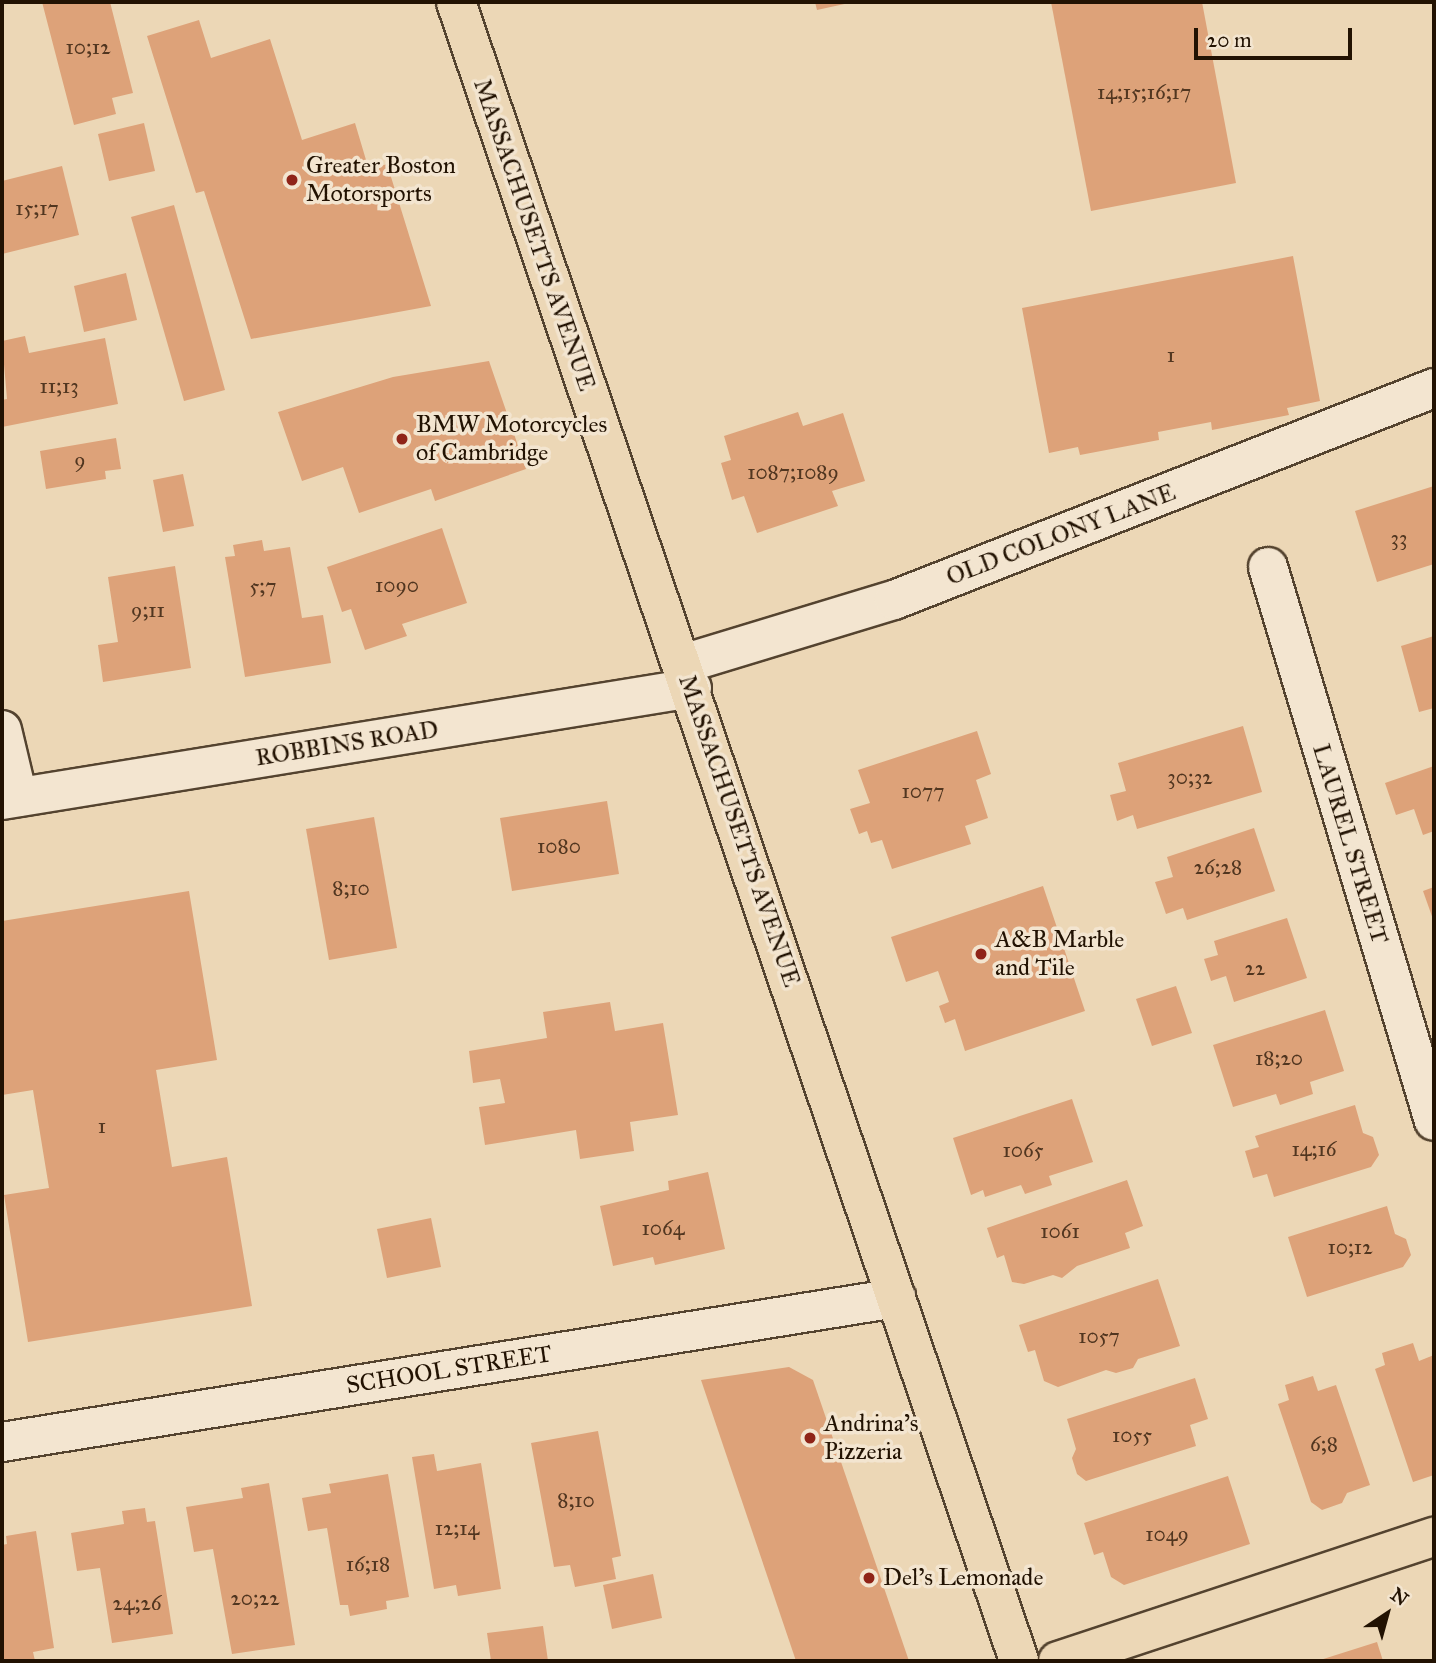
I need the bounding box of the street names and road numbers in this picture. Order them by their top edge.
street label: MASSACHUSETTS AVENUE [467,75,601,395]
street label: OLD COLONY LANE [942,478,1180,592]
street label: MASSACHUSETTS AVENUE [672,671,806,991]
street label: ROBBINS ROAD [253,715,441,773]
street label: LAUREL STREET [1306,741,1394,947]
street label: SCHOOL STREET [344,1340,554,1400]

